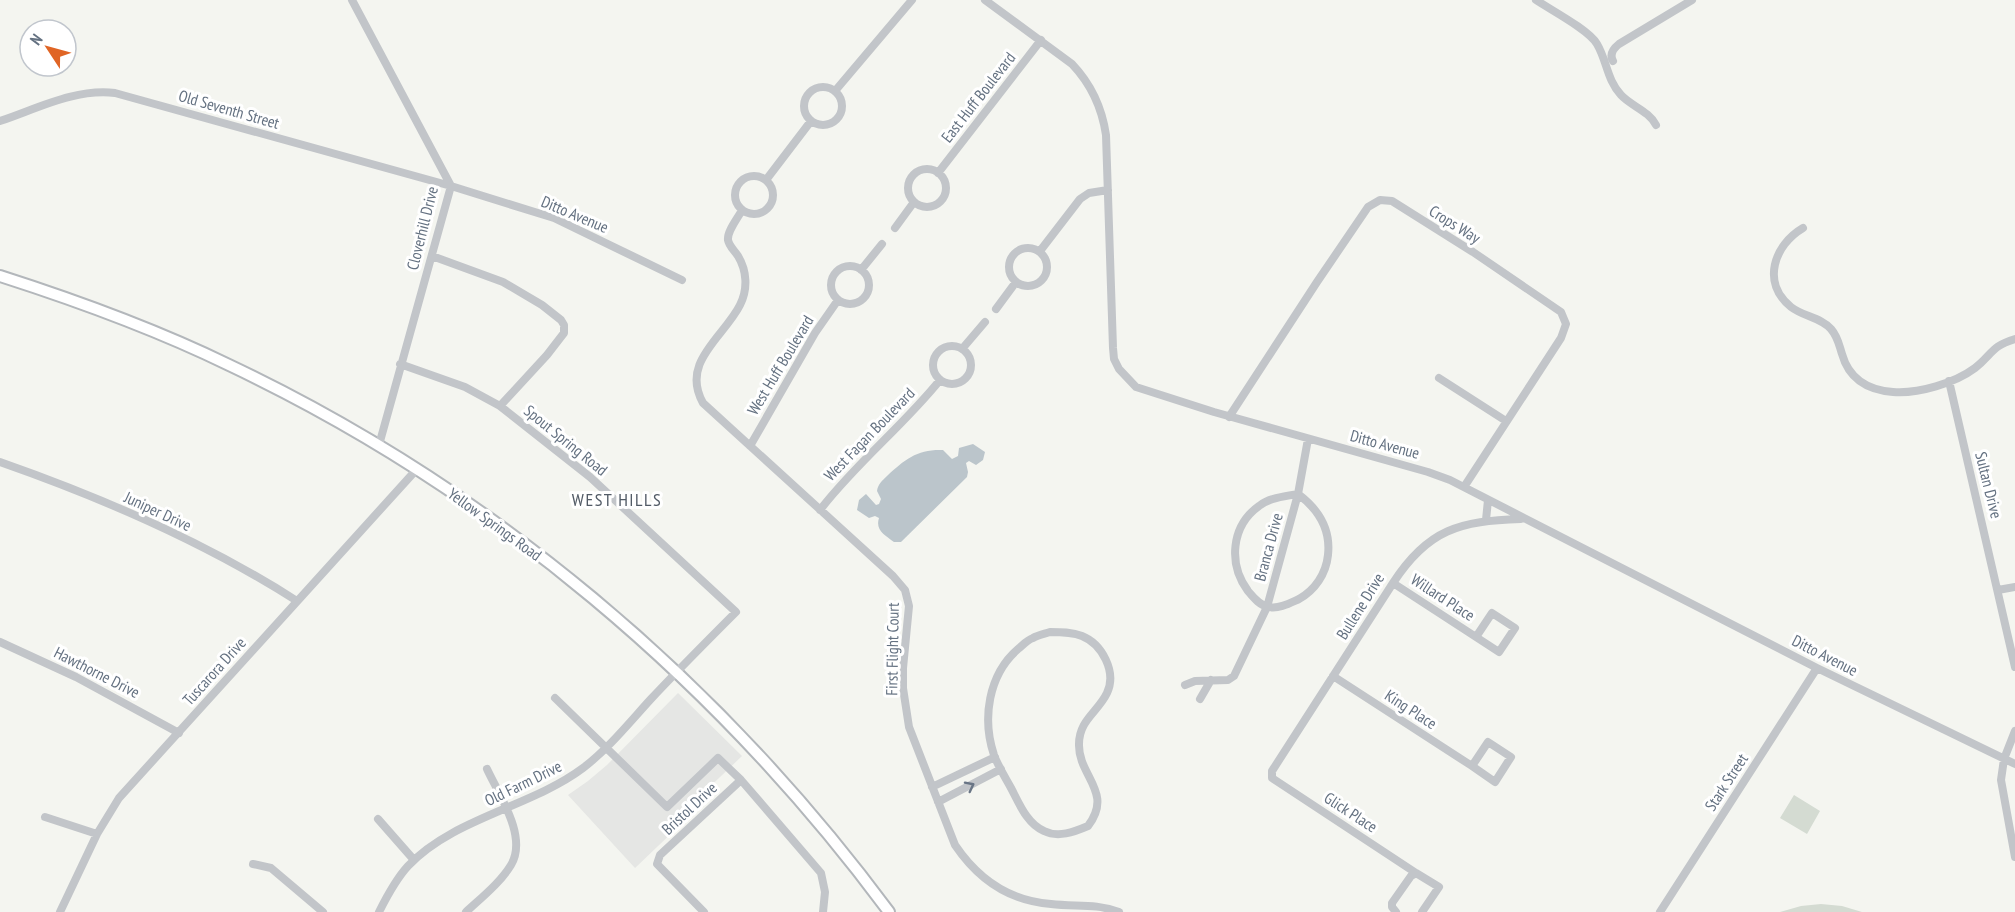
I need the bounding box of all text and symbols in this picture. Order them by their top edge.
north arrow [18,18,78,78]
text: N [25,30,46,49]
street label: East Huff Boulevard [937,48,1019,146]
street label: Old Seventh Street [176,85,282,133]
street label: Cloverhill Drive [402,184,442,272]
street label: Ditto Avenue [538,191,612,237]
street label: Crops Way [1426,201,1484,247]
street label: West Huff Boulevard [742,312,818,418]
street label: West Fagan Boulevard [819,383,919,485]
street label: Spout Spring Road [520,400,612,480]
street label: Ditto Avenue [1348,425,1422,463]
street label: Sultan Drive [1971,450,2007,520]
street label: Yellow Springs Road [444,483,546,565]
street label: Juniper Drive [120,486,195,535]
district label: WEST HILLS [572,488,662,511]
street label: Branca Drive [1249,511,1287,583]
street label: Bullene Drive [1332,569,1388,643]
street label: Willard Place [1407,569,1479,625]
street label: First Flight Court [881,602,903,696]
street label: Ditto Avenue [1789,630,1861,680]
street label: Tuscarora Drive [178,633,250,709]
street label: Hawthorne Drive [51,642,143,702]
street label: King Place [1381,685,1441,733]
street label: Stark Street [1700,749,1752,814]
street label: Old Farm Drive [481,756,565,810]
street label: Bristol Drive [657,777,721,839]
one-way arrow [963,782,974,793]
street label: Glick Place [1321,787,1381,837]

